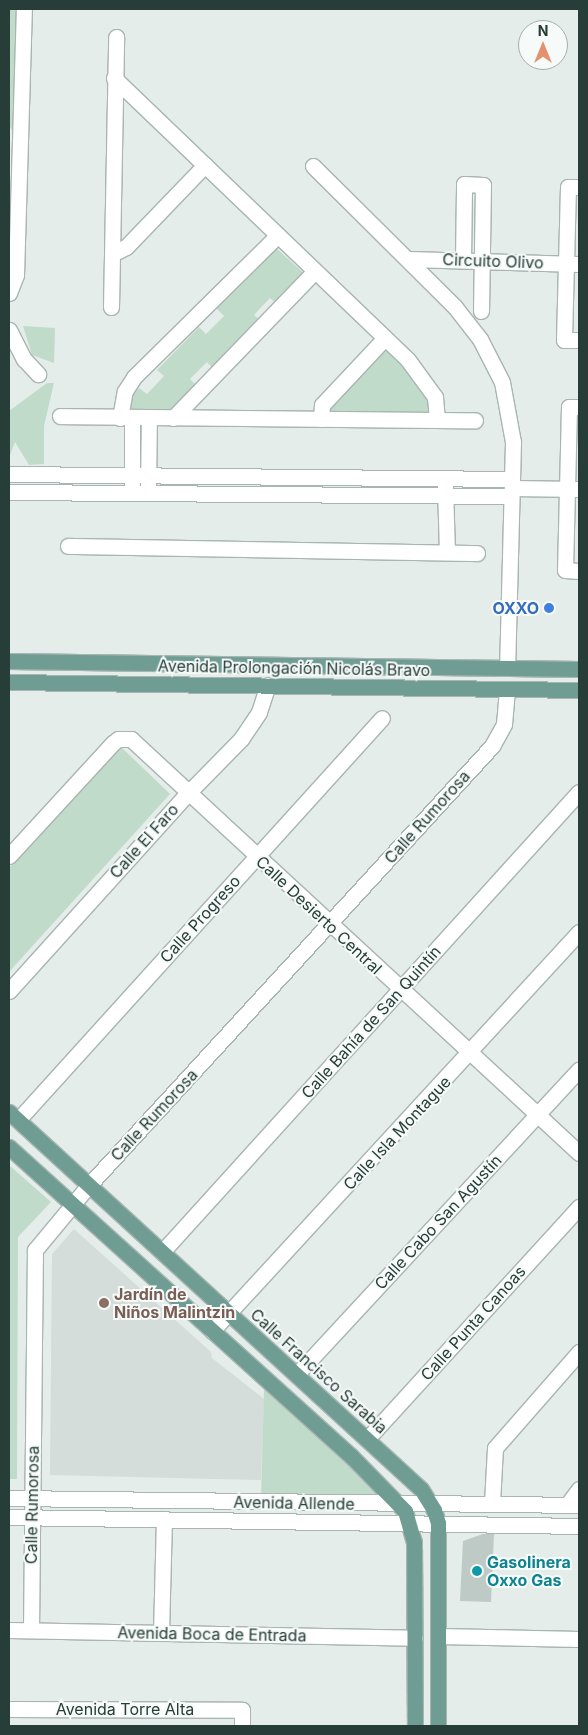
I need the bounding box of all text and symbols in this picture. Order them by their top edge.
north arrow [518,20,568,70]
text: N [538,22,548,39]
street label: Circuito Olivo [442,250,544,272]
place label: OXXO [492,598,539,618]
marker: OXXO [543,602,555,614]
street label: Avenida Prolongación Nicolás Bravo [158,656,430,680]
street label: Calle Rumorosa [380,767,474,867]
street label: Calle El Faro [106,800,182,882]
street label: Calle Desierto Central [252,852,386,978]
street label: Calle Progreso [156,871,244,967]
street label: Calle Bahía de San Quintín [297,942,445,1102]
street label: Calle Rumorosa [107,1065,201,1165]
street label: Calle Isla Montague [339,1072,455,1194]
street label: Calle Cabo San Agustín [371,1151,505,1293]
street label: Calle Punta Canoas [417,1262,529,1384]
place label: Jardín de Niños Malintzin [114,1284,235,1322]
marker: Jardín de Niños Malintzin [98,1297,110,1309]
street label: Calle Francisco Sarabia [247,1305,391,1437]
street label: Calle Rumorosa [21,1446,43,1564]
street label: Avenida Allende [233,1492,355,1514]
place label: Gasolinera Oxxo Gas [487,1552,571,1590]
marker: Gasolinera Oxxo Gas [471,1565,483,1577]
street label: Avenida Boca de Entrada [117,1623,307,1645]
street label: Avenida Torre Alta [56,1699,194,1719]

